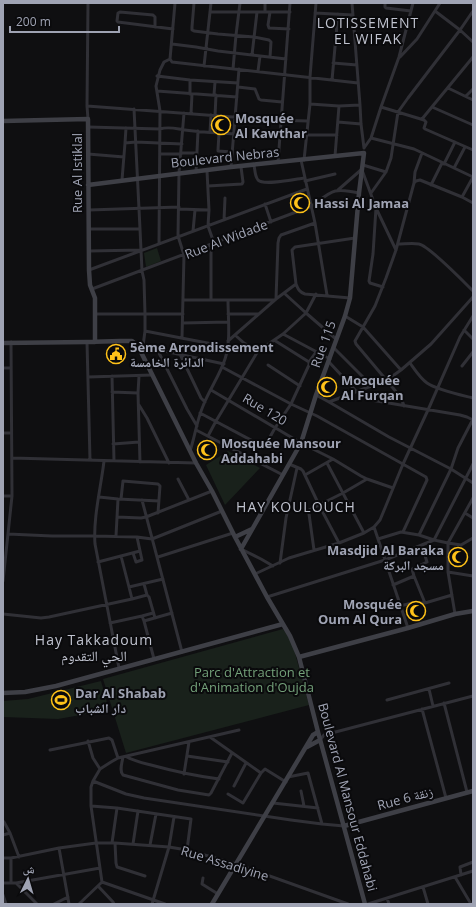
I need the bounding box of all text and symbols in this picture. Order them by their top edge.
scale bar [10,8,119,34]
text: 200 m [16,13,51,30]
district label: LOTISSEMENT EL WIFAK [317,13,419,48]
place label: Mosquée Al Kawthar [235,109,307,142]
mosque icon: Mosquée Al Kawthar [210,114,232,136]
street label: Rue Al Istiklal [68,133,86,213]
street label: Boulevard Nebras [170,142,280,172]
mosque icon: Hassi Al Jamaa [289,192,311,214]
place label: Hassi Al Jamaa [314,194,409,212]
street label: Rue Al Widade [182,215,270,263]
street label: Rue 115 [306,318,340,370]
place label: 5ème Arrondissement الدائرة الخامسة [130,338,274,371]
public building icon: 5ème Arrondissement الدائرة الخامسة [105,343,127,365]
place label: Mosquée Al Furqan [341,371,404,404]
mosque icon: Mosquée Al Furqan [316,376,338,398]
street label: Rue 120 [239,389,291,429]
place label: Mosquée Mansour Addahabi [221,434,341,467]
mosque icon: Mosquée Mansour Addahabi [196,439,218,461]
district label: HAY KOULOUCH [236,497,356,516]
place label: Masdjid Al Baraka مسجد البركة [327,541,444,574]
mosque icon: Masdjid Al Baraka مسجد البركة [447,546,469,568]
place label: Mosquée Oum Al Qura [318,595,402,628]
mosque icon: Mosquée Oum Al Qura [405,600,427,622]
district label: Hay Takkadoum الحي التقدوم [35,630,153,668]
park label: Parc d'Attraction et d'Animation d'Oujda [190,663,314,696]
place label: Dar Al Shabab دار الشباب [75,684,166,717]
sports icon: Dar Al Shabab دار الشباب [50,689,72,711]
street label: Boulevard Al Mansour Eddahabi [314,701,382,893]
street label: Rue 6 زنقة [375,782,435,814]
street label: Rue Assadiyine [179,841,271,885]
north arrow [8,859,48,899]
text: ش [22,861,36,878]

